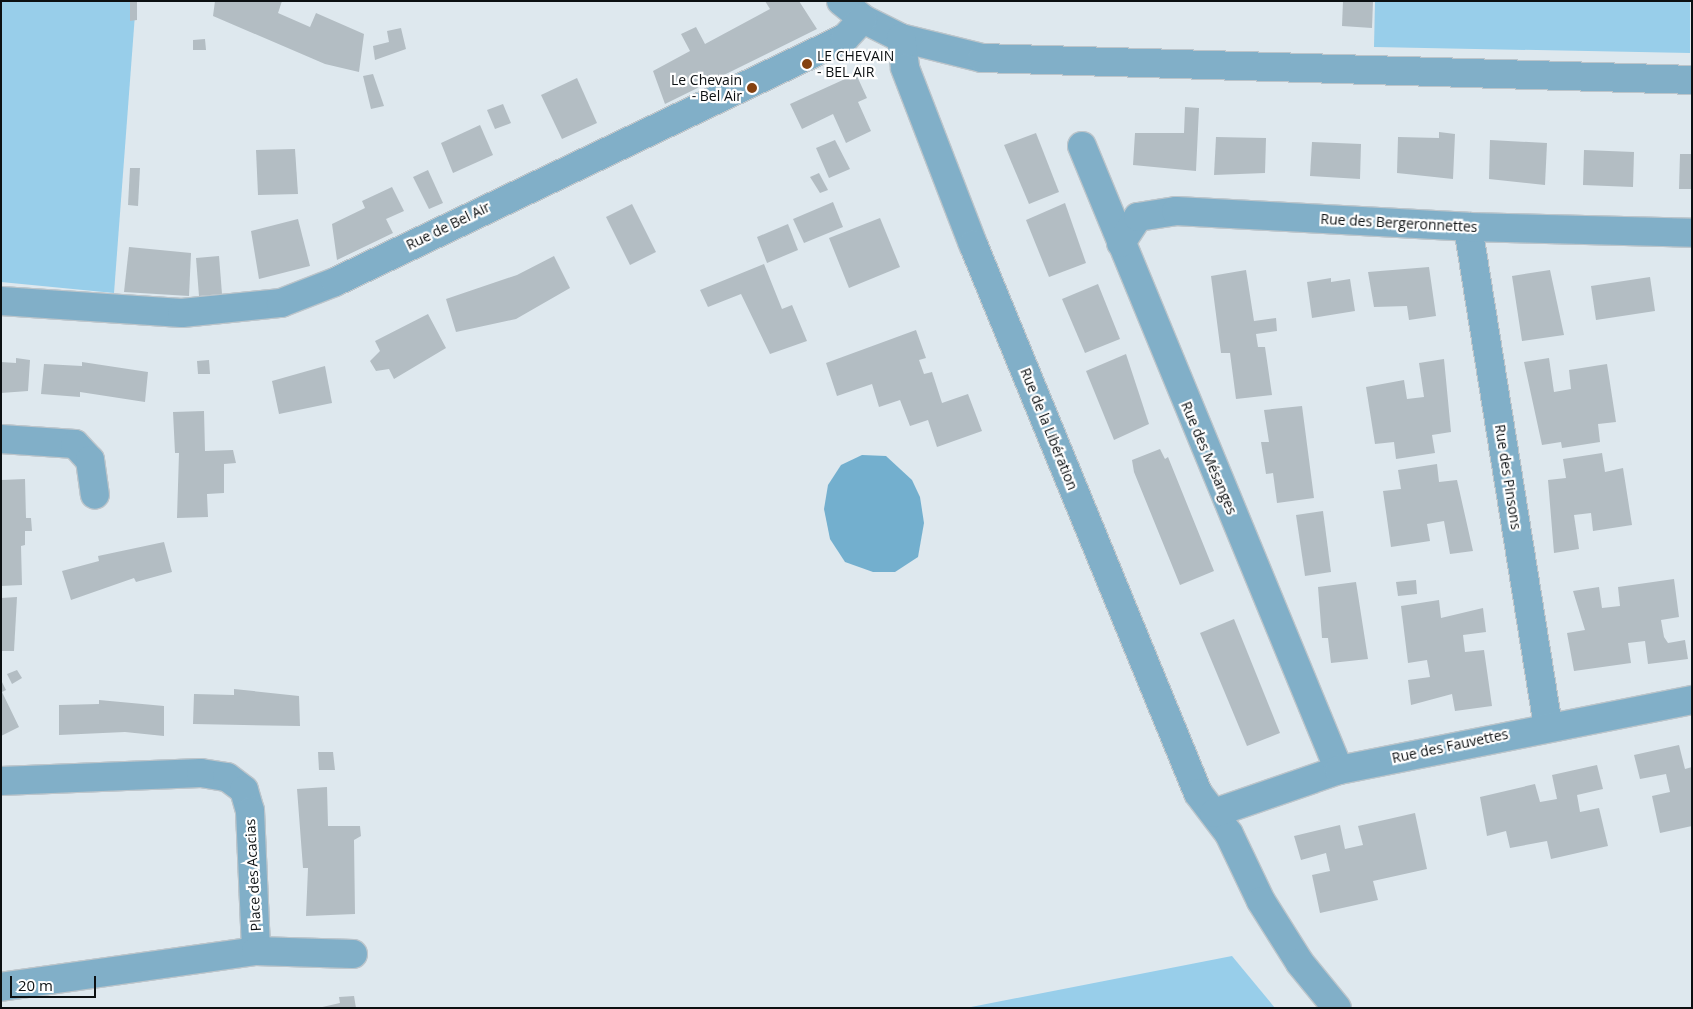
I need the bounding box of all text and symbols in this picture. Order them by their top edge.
place label: LE CHEVAIN - BEL AIR [817,48,894,80]
marker: LE CHEVAIN - BEL AIR [801,58,813,70]
place label: Le Chevain - Bel Air [671,72,742,104]
marker: Le Chevain - Bel Air [746,82,758,94]
street label: Rue de Bel Air [403,199,493,253]
street label: Rue des Bergeronnettes [1320,210,1478,236]
street label: Rue de la Libération [1017,366,1081,492]
street label: Rue des Mésanges [1178,399,1240,517]
street label: Rue des Pinsons [1491,423,1525,531]
street label: Rue des Fauvettes [1390,725,1510,767]
street label: Place des Acacias [242,818,264,932]
scale bar [12,966,99,998]
text: 20 m [18,975,53,995]

